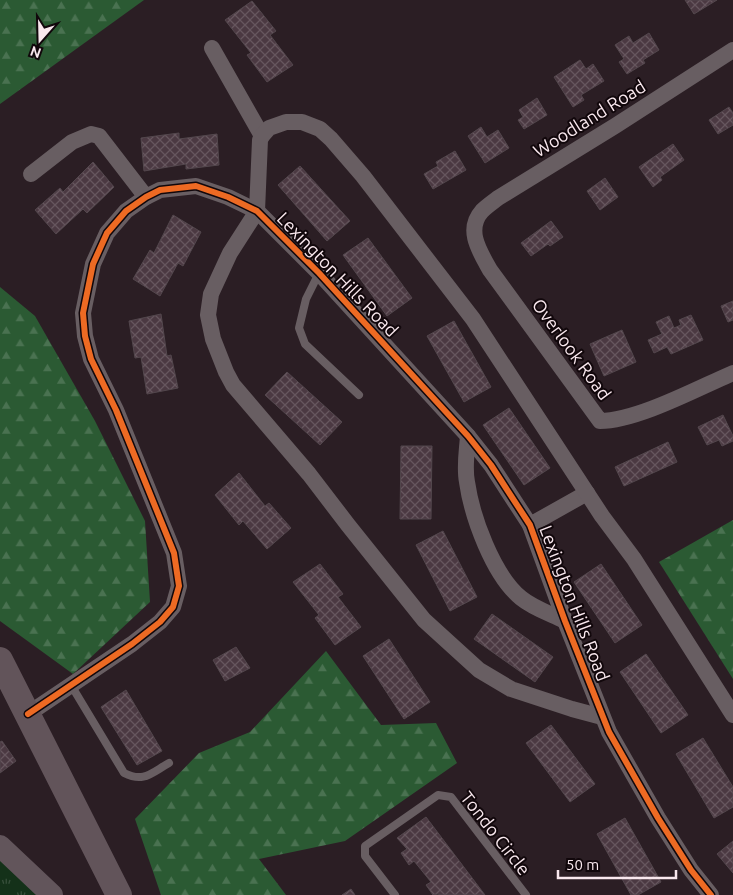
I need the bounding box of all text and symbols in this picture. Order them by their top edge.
north arrow [15,15,65,65]
text: N [28,43,43,62]
street label: Woodland Road [529,75,649,161]
street label: Lexington Hills Road [274,208,402,340]
street label: Overlook Road [529,295,615,403]
street label: Lexington Hills Road [536,522,614,684]
street label: Tondo Circle [457,787,535,879]
scale bar [558,848,676,880]
text: 50 m [566,856,599,873]

